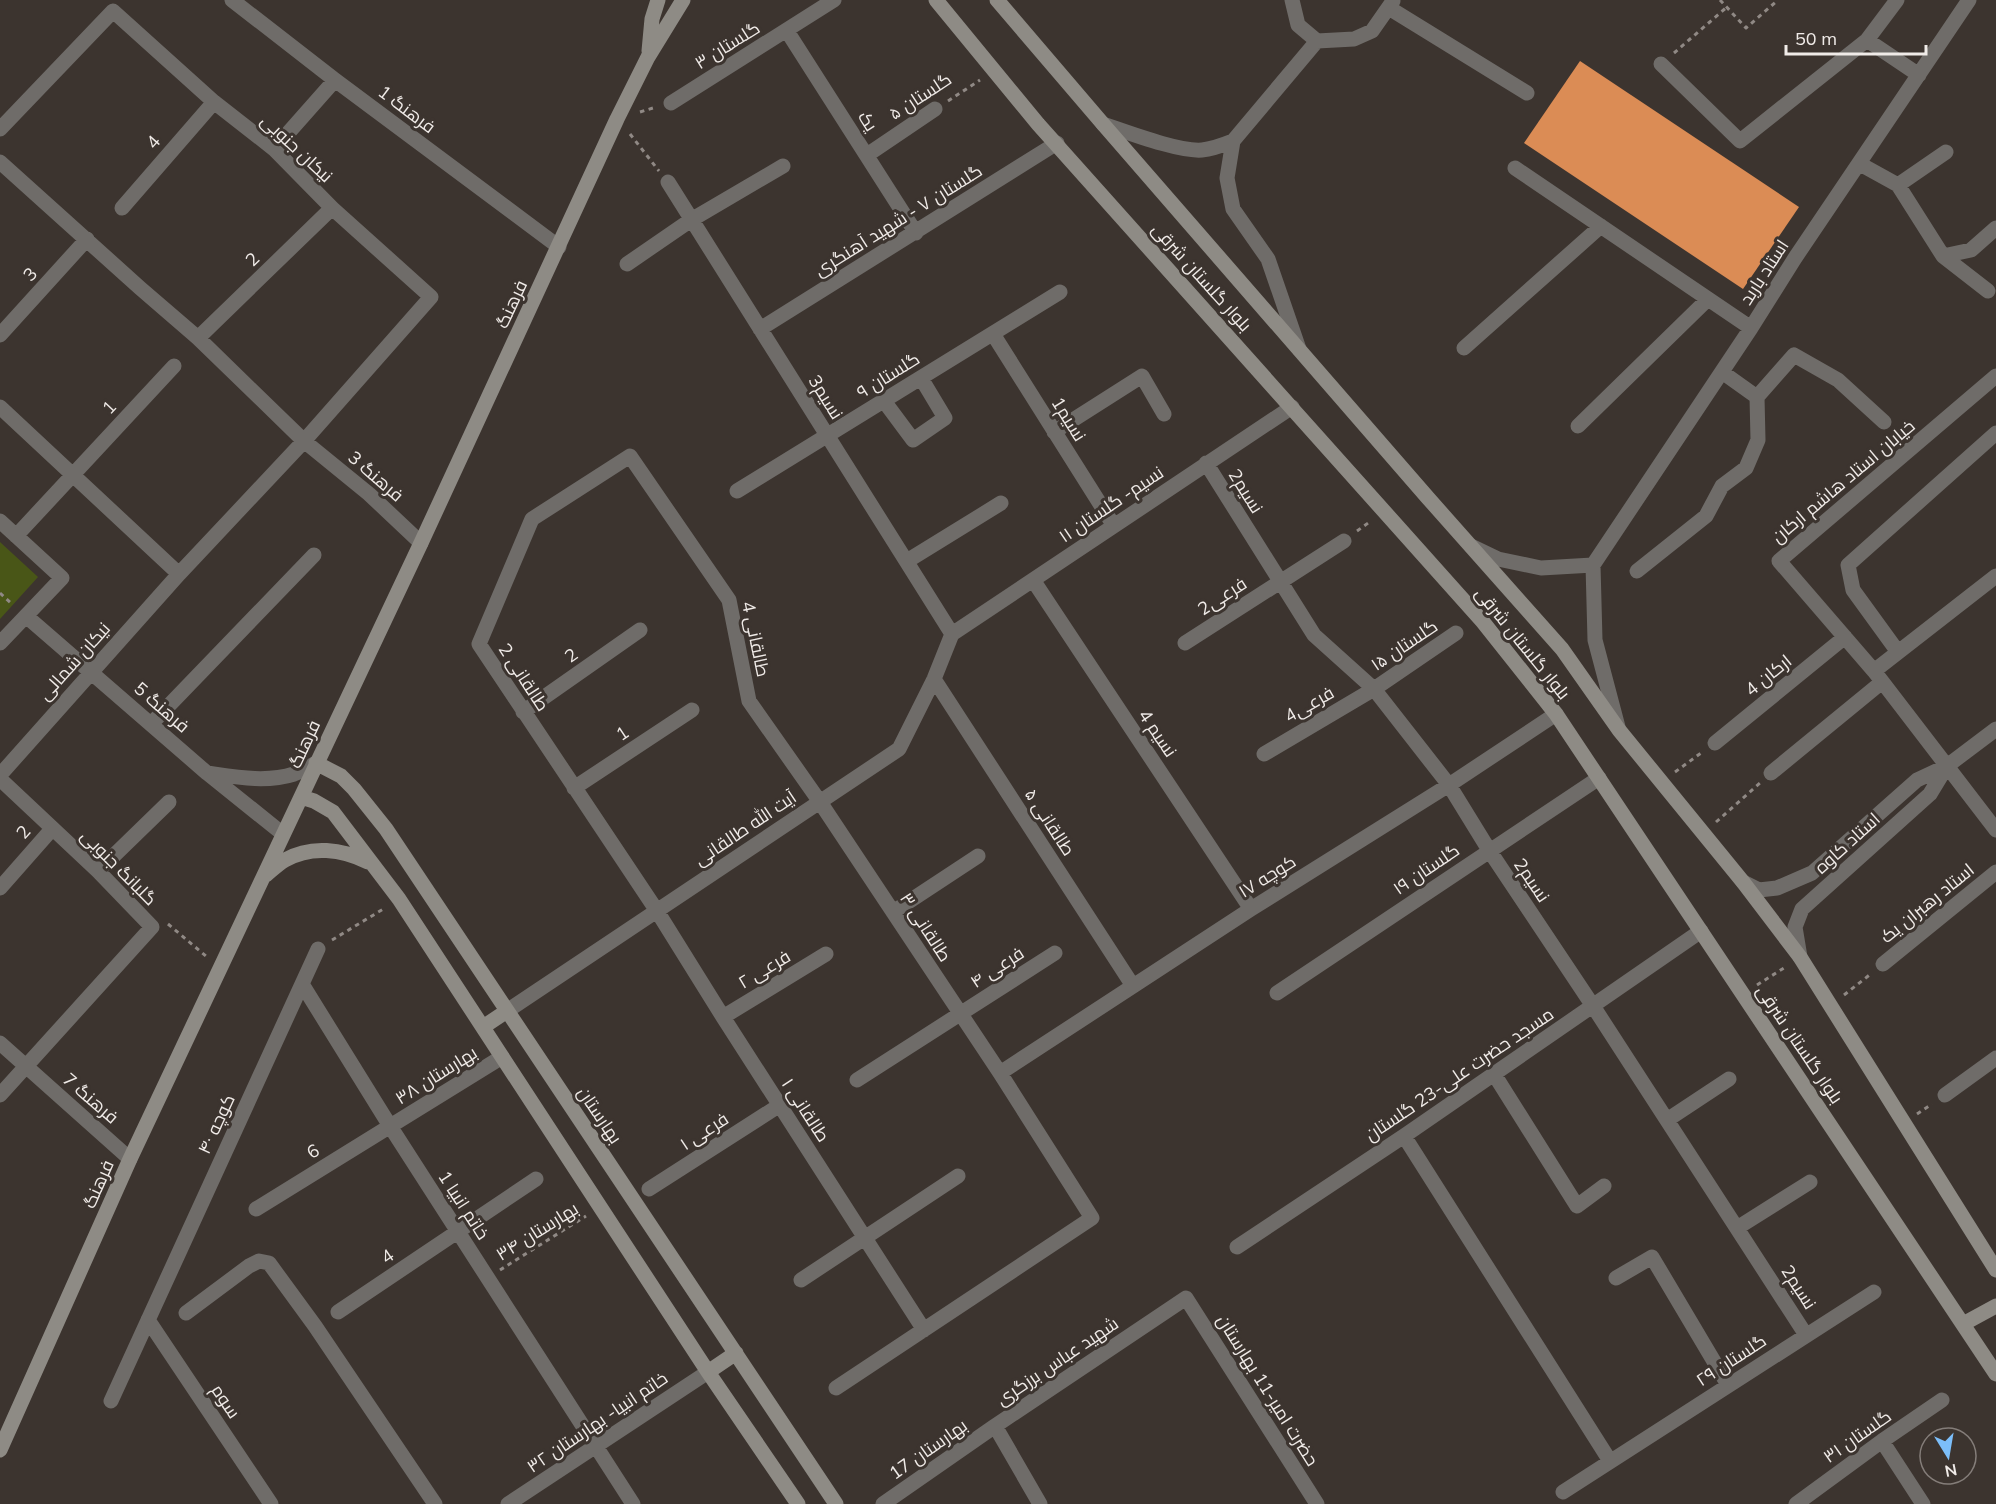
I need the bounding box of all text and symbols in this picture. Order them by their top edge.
street label: گلستان ۳ [690,16,764,74]
scale bar [1786,18,1926,56]
text: 50 m [1795,27,1837,50]
street label: گلستان ۵ [884,67,956,125]
street label: فرهنگ 1 [374,80,440,138]
street label: یک [853,107,883,136]
street label: نیکان جنوبی [256,109,338,187]
street label: 4 [141,130,165,154]
street label: گلستان ۷ - شهید آهنگری [810,159,986,281]
street label: بلوار گلستان شرقی [1147,218,1257,336]
street label: استاد باربد [1734,235,1794,309]
street label: 2 [240,247,264,271]
street label: 3 [18,262,42,286]
street label: فرهنگ [490,276,532,332]
street label: گلستان ۹ [852,347,924,403]
street label: نسیم3 [803,370,849,424]
street label: نسیم1 [1046,392,1092,446]
street label: 1 [97,395,121,419]
street label: خیابان استاد هاشم ارکان [1767,414,1920,549]
street label: فرهنگ 3 [343,446,409,506]
street label: نسیم- گلستان ۱۱ [1054,461,1168,548]
street label: نسیم2 [1223,464,1269,518]
street label: فرعی2 [1193,572,1251,620]
street label: بلوار گلستان شرقی [1470,582,1576,704]
street label: طالقانی 4 [737,599,775,679]
street label: گلستان ۱۵ [1366,614,1442,676]
street label: نیکان شمالی [33,617,115,705]
street label: طالقانی 2 [493,639,555,715]
street label: 2 [560,642,582,668]
street label: ارکان 4 [1740,649,1796,701]
street label: فرهنگ 5 [129,677,195,737]
street label: فرعی4 [1280,681,1338,727]
street label: نسیم 4 [1133,705,1182,762]
street label: فرهنگ [283,716,325,772]
street label: 1 [611,720,633,746]
street label: طالقانی ۵ [1020,784,1080,860]
street label: آیت الله طالقانی [689,785,801,871]
street label: استاد کاوه [1809,807,1885,879]
street label: 2 [11,820,35,844]
street label: گلبانگ جنوبی [76,824,162,910]
street label: گلستان ۱۹ [1388,838,1464,900]
street label: کوچه ۱۷ [1234,849,1301,903]
street label: نسیم2 [1508,854,1555,907]
street label: استاد رهبران یک [1875,858,1979,948]
street label: طالقانی ۳ [895,888,957,966]
street label: فرعی ۴ [966,941,1028,993]
street label: فرعی ۲ [734,944,794,994]
street label: بلوار گلستان شرقی [1752,980,1848,1108]
street label: مسجد حضرت علی-23 گلستان [1360,1002,1558,1146]
street label: بهارستان ۳۸ [391,1041,481,1109]
street label: فرهنگ 7 [58,1068,124,1128]
street label: طالقانی ۱ [777,1074,835,1146]
street label: بهارستان [573,1082,627,1148]
street label: کوچه ۴۰ [192,1090,241,1158]
street label: فرعی ۱ [675,1107,733,1155]
street label: 6 [302,1138,324,1164]
street label: فرهنگ [77,1156,119,1212]
street label: خاتم انبیا 1 [432,1166,495,1244]
street label: بهارستان ۳۴ [491,1197,583,1265]
street label: 4 [376,1243,398,1269]
street label: نسیم2 [1775,1260,1822,1314]
street label: حضرت امیر-11 بهارستان [1212,1310,1324,1470]
street label: شهید عباس برزگری [991,1312,1123,1410]
street label: گلستان ۲۹ [1691,1329,1771,1391]
street label: خاتم انبیا- بهارستان ۳۲ [522,1366,672,1479]
street label: سوم [205,1379,246,1423]
street label: گلستان ۳۱ [1818,1404,1896,1468]
street label: بهارستان 17 [884,1414,972,1484]
north arrow [1918,1426,1978,1486]
text: N [1943,1460,1959,1482]

